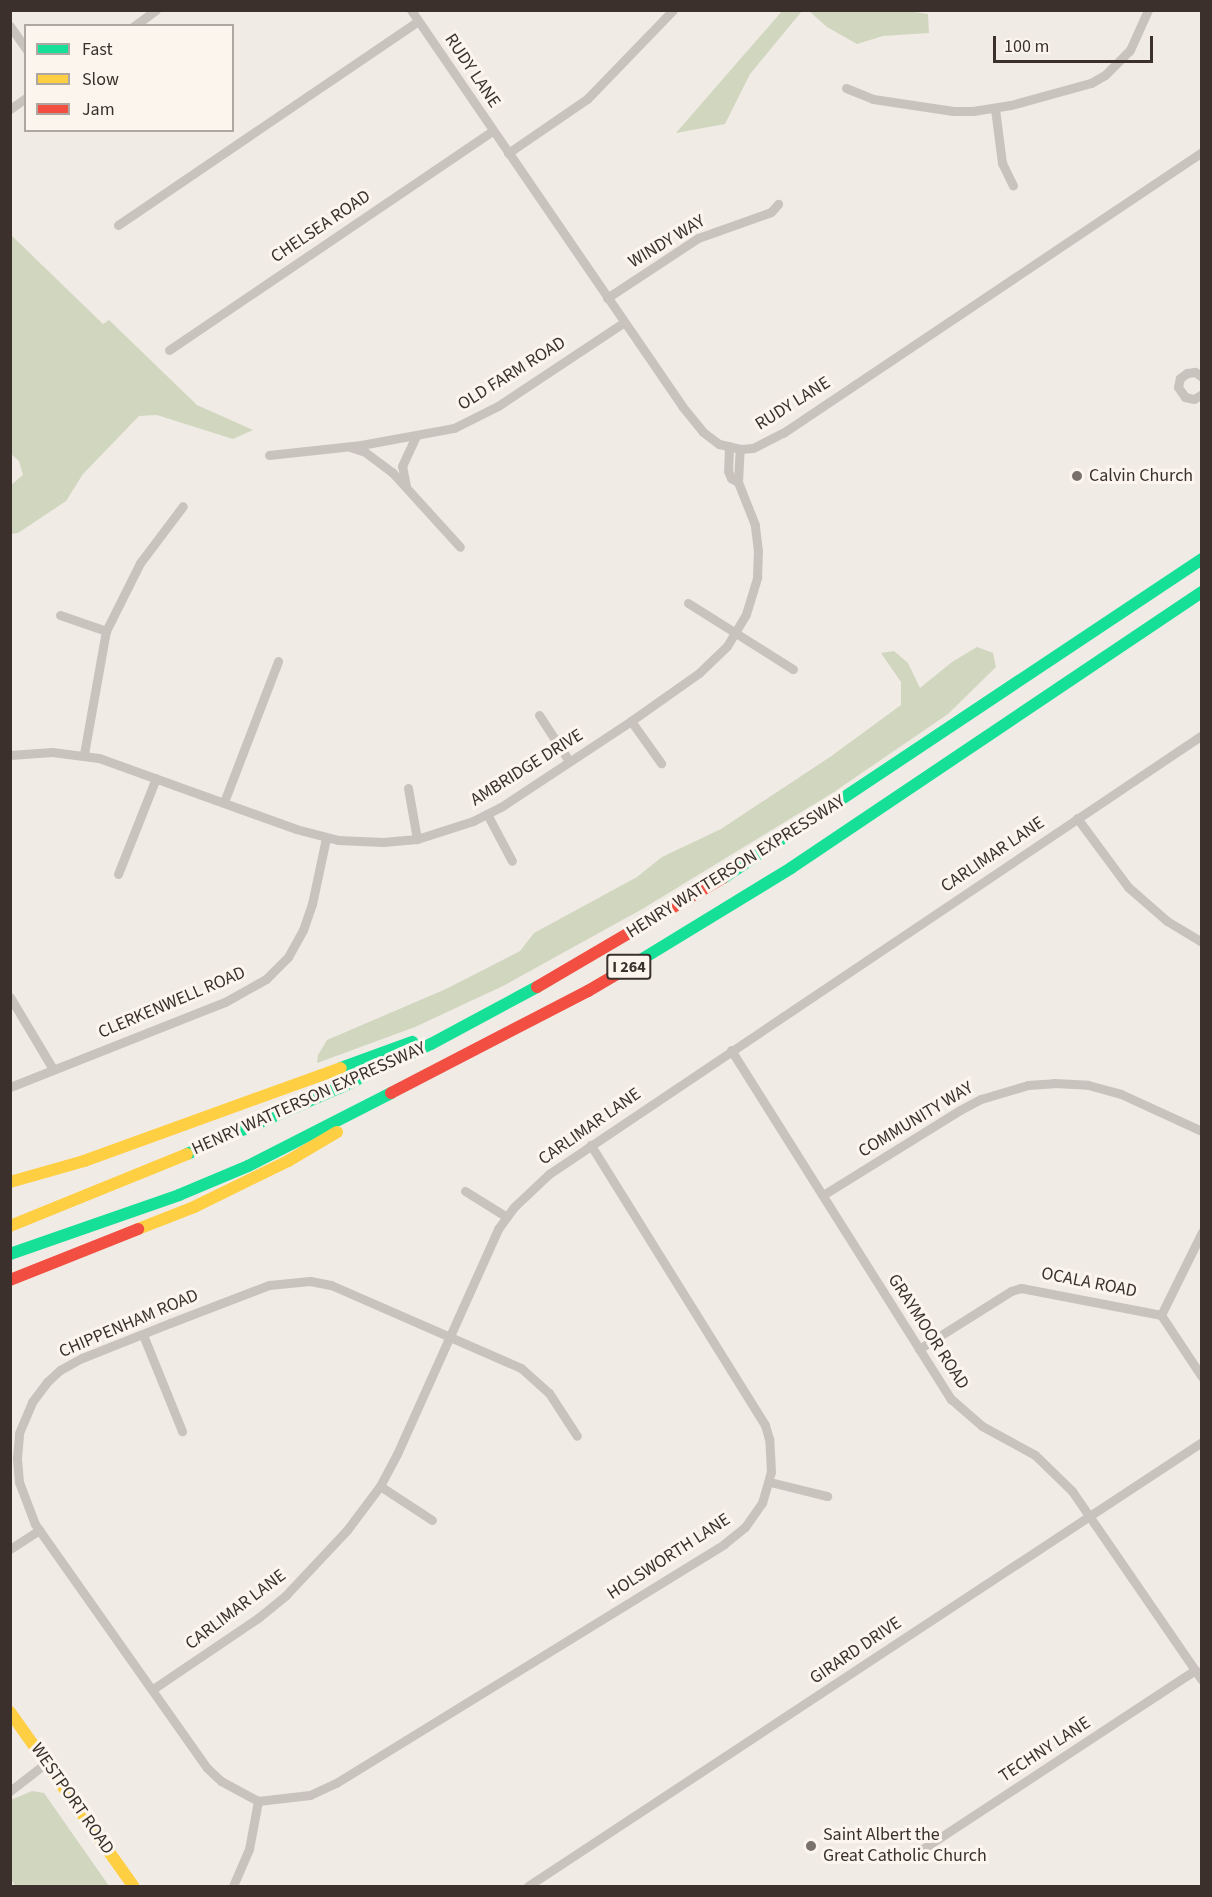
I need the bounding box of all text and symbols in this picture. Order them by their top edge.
legend [24,24,234,132]
scale bar [996,24,1156,62]
street label: RUDY LANE [439,30,505,112]
text: 100 m [1004,34,1049,59]
text: Fast [82,37,113,62]
text: Slow [82,67,119,92]
text: Jam [82,97,115,122]
street label: CHELSEA ROAD [267,186,375,268]
street label: WINDY WAY [625,211,709,273]
street label: OLD FARM ROAD [454,332,570,416]
street label: RUDY LANE [751,372,835,436]
place label: Calvin Church [1089,465,1193,487]
marker: Calvin Church [1070,469,1084,483]
street label: AMBRIDGE DRIVE [467,725,587,811]
street label: HENRY WATTERSON EXPRESSWAY [623,791,849,943]
street label: CARLIMAR LANE [937,812,1049,898]
road number: I 264 [605,954,653,980]
street label: CLERKENWELL ROAD [95,962,249,1044]
street label: HENRY WATTERSON EXPRESSWAY [189,1038,429,1160]
street label: COMMUNITY WAY [855,1077,977,1163]
street label: CARLIMAR LANE [535,1084,645,1170]
street label: OCALA ROAD [1039,1263,1139,1303]
street label: GRAYMOOR ROAD [883,1270,973,1394]
street label: CHIPPENHAM ROAD [56,1285,202,1363]
street label: HOLSWORTH LANE [603,1509,735,1605]
street label: CARLIMAR LANE [182,1565,290,1655]
street label: GIRARD DRIVE [806,1613,906,1689]
street label: TECHNY LANE [995,1712,1095,1788]
street label: WESTPORT ROAD [26,1739,118,1859]
place label: Saint Albert the Great Catholic Church [823,1825,987,1868]
marker: Saint Albert the Great Catholic Church [804,1839,818,1853]

